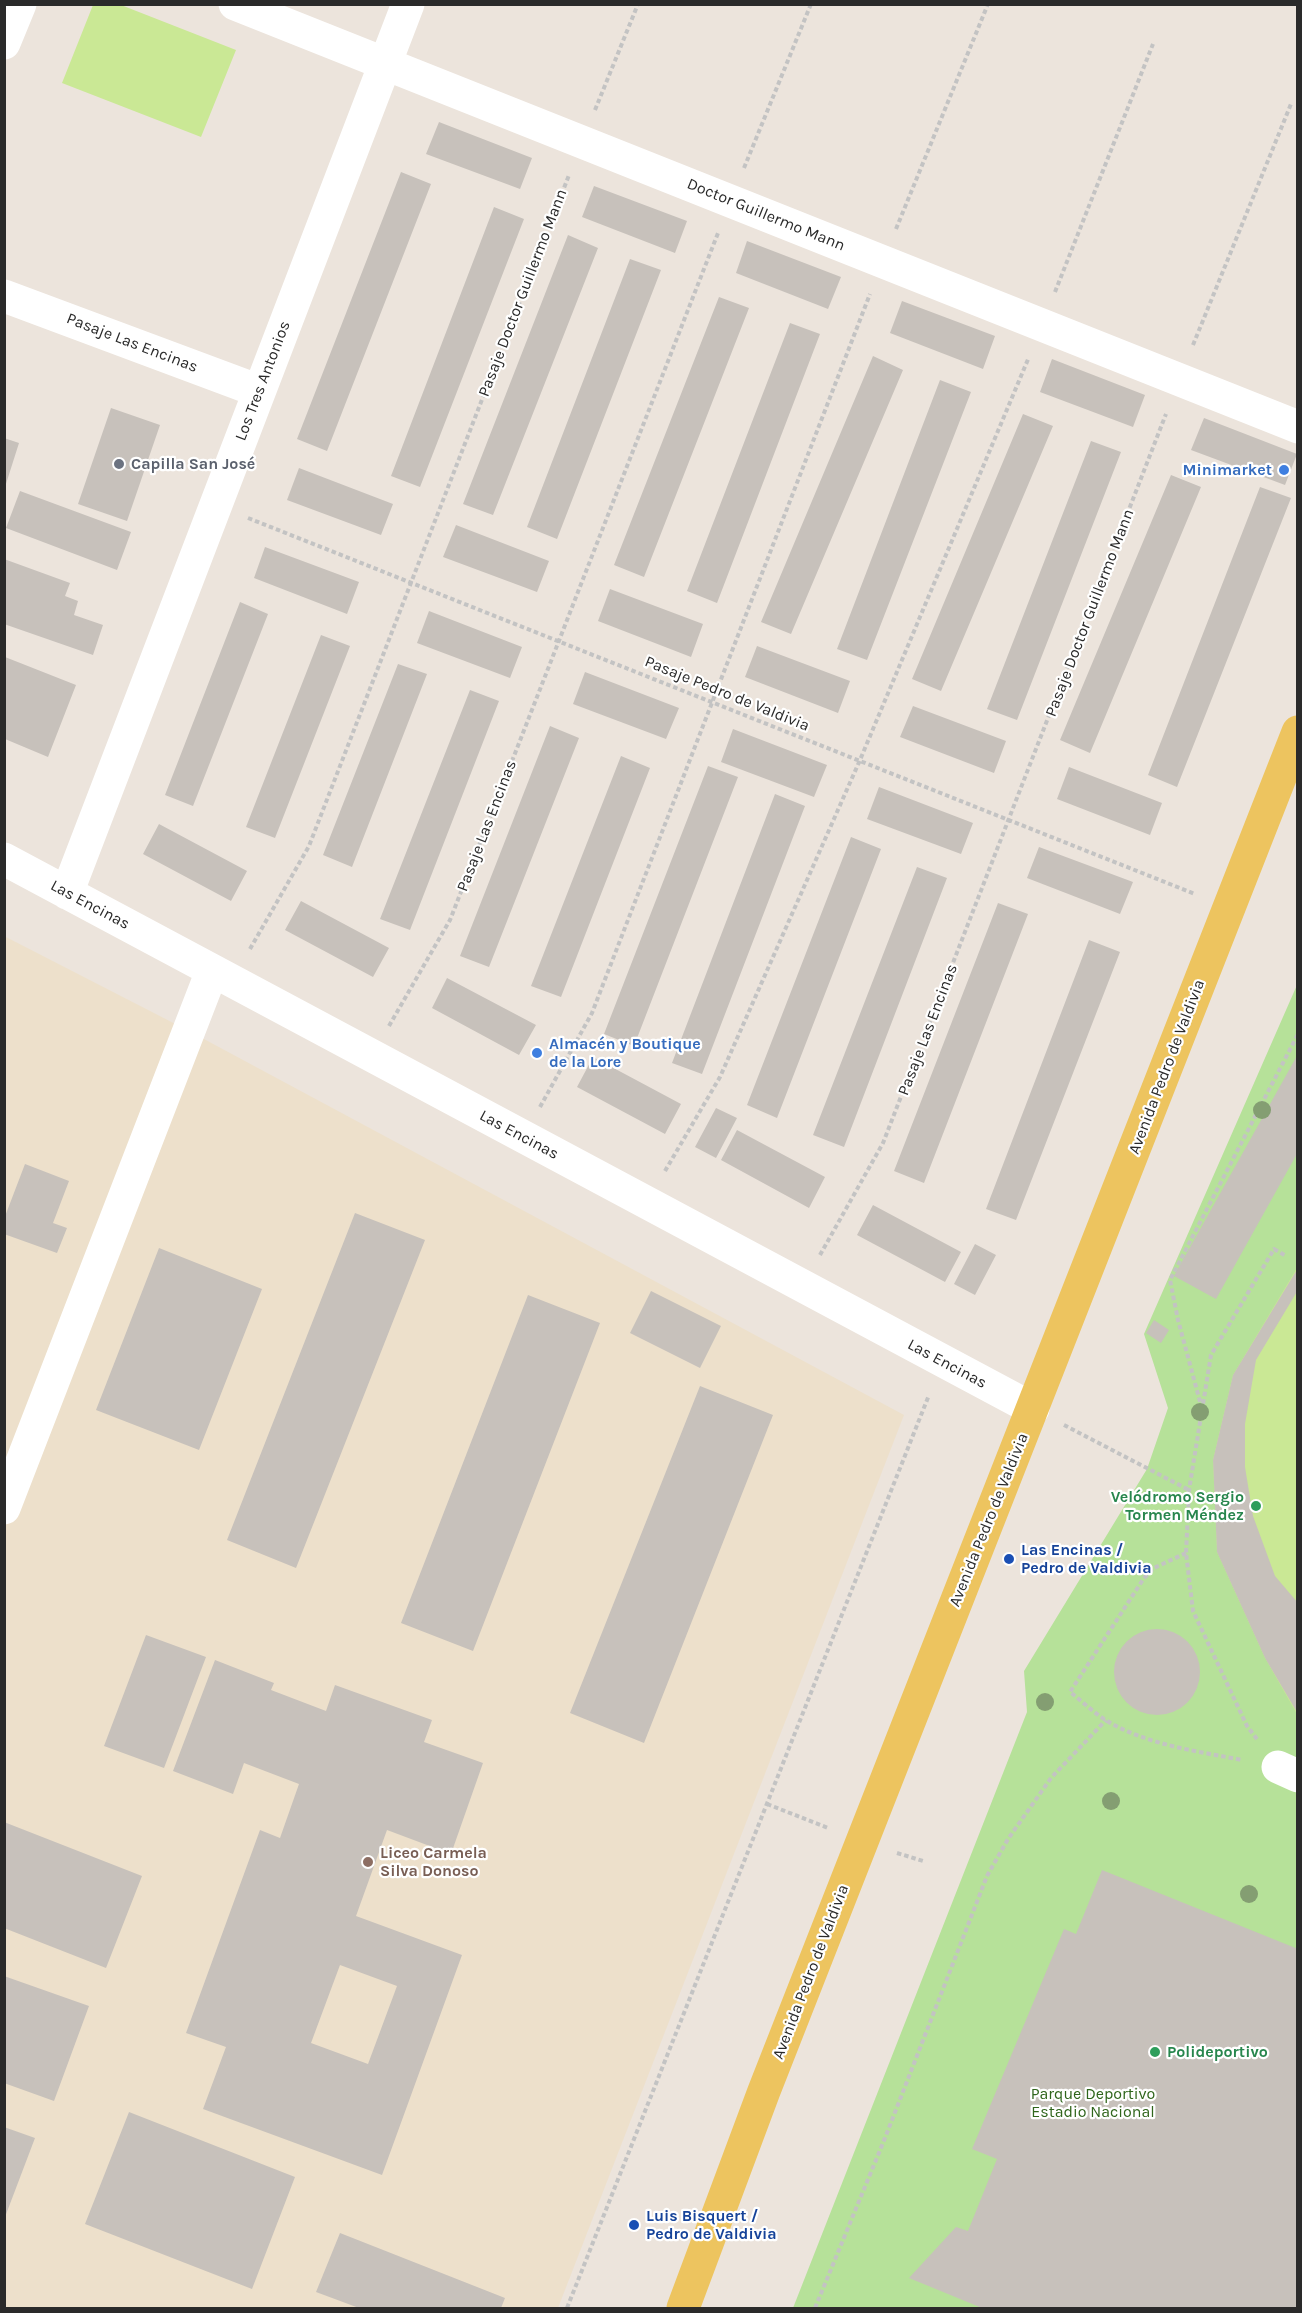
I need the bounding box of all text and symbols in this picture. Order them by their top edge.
street label: Doctor Guillermo Mann [684,174,848,256]
street label: Pasaje Doctor Guillermo Mann [474,187,572,399]
street label: Pasaje Las Encinas [64,309,200,377]
street label: Los Tres Antonios [231,318,295,444]
place label: Capilla San José [131,454,255,474]
marker: Capilla San José [112,457,126,471]
place label: Minimarket [1182,460,1272,480]
marker: Minimarket [1277,463,1291,477]
street label: Pasaje Doctor Guillermo Mann [1041,507,1139,719]
street label: Pasaje Pedro de Valdivia [642,652,812,736]
street label: Pasaje Las Encinas [453,758,521,894]
street label: Las Encinas [47,876,133,934]
street label: Pasaje Las Encinas [894,962,962,1098]
street label: Avenida Pedro de Valdivia [1125,977,1209,1157]
place label: Almacén y Boutique de la Lore [549,1034,701,1072]
marker: Almacén y Boutique de la Lore [530,1046,544,1060]
street label: Las Encinas [476,1106,562,1164]
street label: Las Encinas [904,1335,990,1393]
street label: Avenida Pedro de Valdivia [945,1430,1033,1610]
place label: Velódromo Sergio Tormen Méndez [1111,1487,1244,1525]
marker: Velódromo Sergio Tormen Méndez [1249,1499,1263,1513]
place label: Las Encinas / Pedro de Valdivia [1021,1540,1152,1578]
marker: Las Encinas / Pedro de Valdivia [1002,1552,1016,1566]
place label: Liceo Carmela Silva Donoso [380,1843,487,1881]
marker: Liceo Carmela Silva Donoso [361,1855,375,1869]
street label: Avenida Pedro de Valdivia [769,1882,853,2062]
place label: Polideportivo [1167,2042,1268,2062]
marker: Polideportivo [1148,2045,1162,2059]
park label: Parque Deportivo Estadio Nacional [1031,2084,1155,2122]
place label: Luis Bisquert / Pedro de Valdivia [646,2206,777,2244]
marker: Luis Bisquert / Pedro de Valdivia [627,2218,641,2232]

